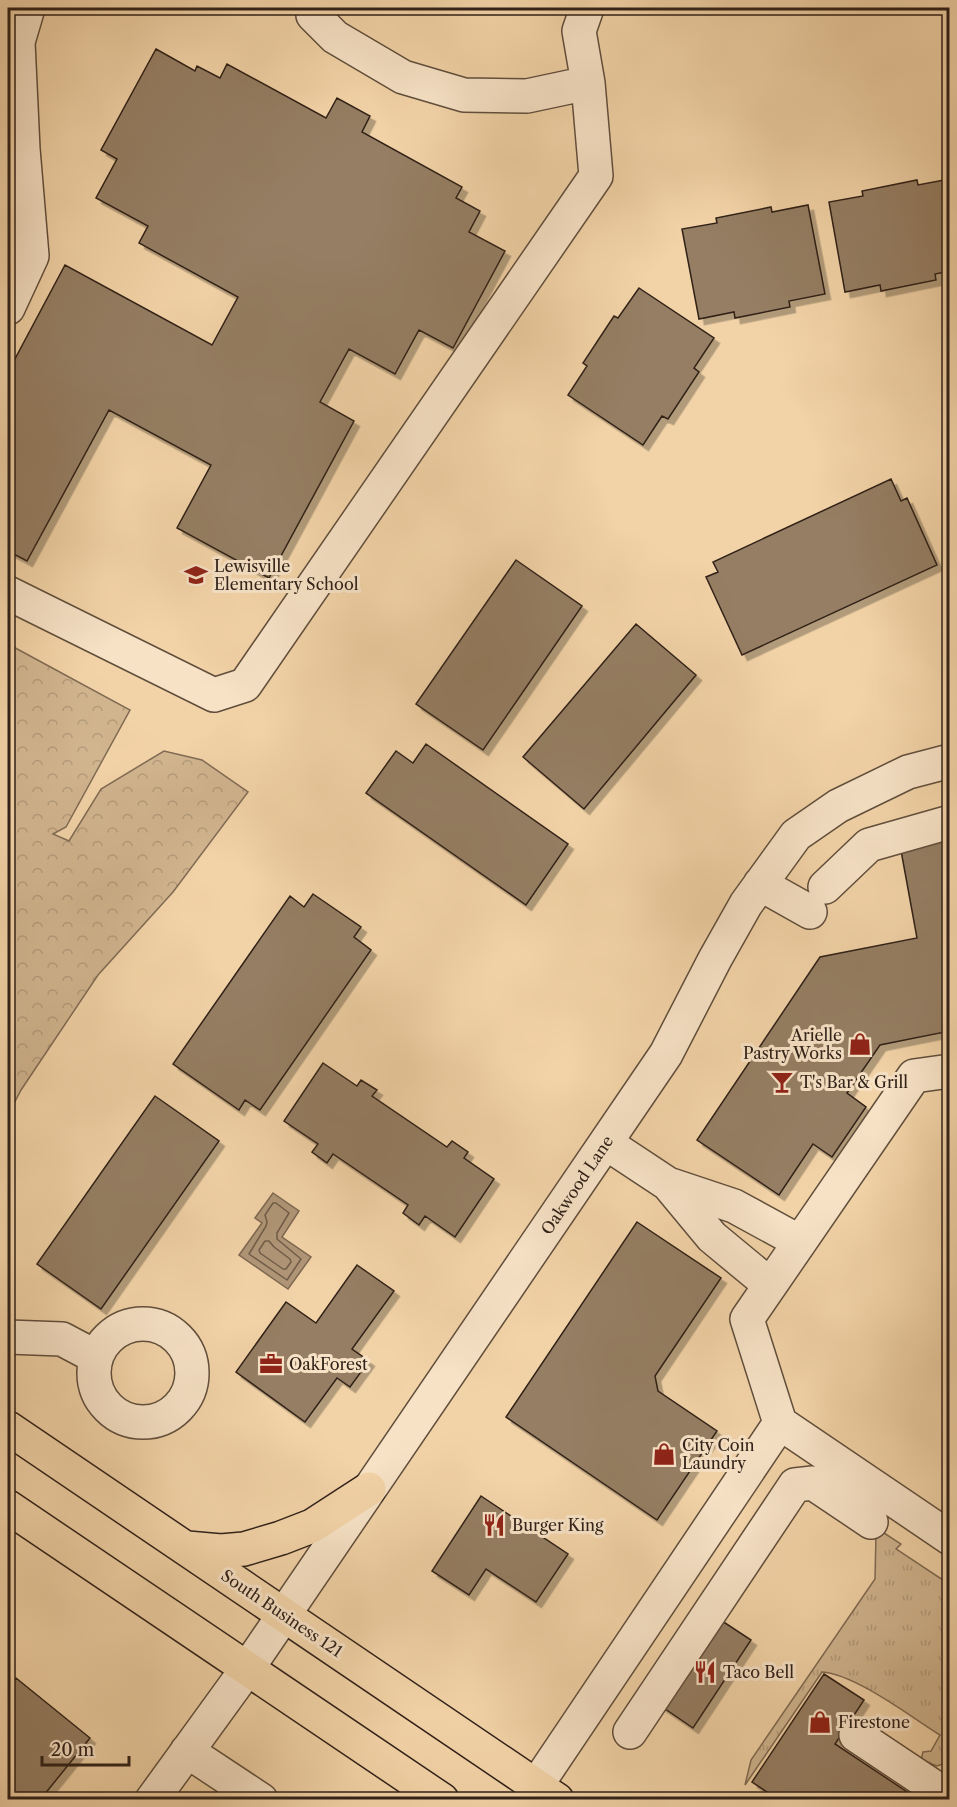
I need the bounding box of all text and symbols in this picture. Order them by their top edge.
place label: Lewisville Elementary School [214,556,359,594]
school or university icon: Lewisville Elementary School [183,562,209,588]
place label: Arielle Pastry Works [743,1025,842,1063]
shop icon: Arielle Pastry Works [847,1031,873,1057]
bar icon: T's Bar & Grill [769,1069,795,1095]
place label: T's Bar & Grill [800,1072,908,1092]
street label: Oakwood Lane [537,1132,617,1238]
office icon: OakForest [258,1351,284,1377]
place label: OakForest [289,1354,368,1374]
place label: City Coin Laundry [682,1435,755,1473]
shop icon: City Coin Laundry [651,1441,677,1467]
restaurant icon: Burger King [481,1512,507,1538]
place label: Burger King [512,1515,604,1535]
street label: South Business 121 [218,1565,347,1661]
restaurant icon: Taco Bell [692,1659,718,1685]
place label: Taco Bell [723,1662,794,1682]
shop icon: Firestone [807,1709,833,1735]
place label: Firestone [838,1712,910,1732]
scale bar [42,1729,129,1767]
text: 20 m [51,1739,95,1761]

